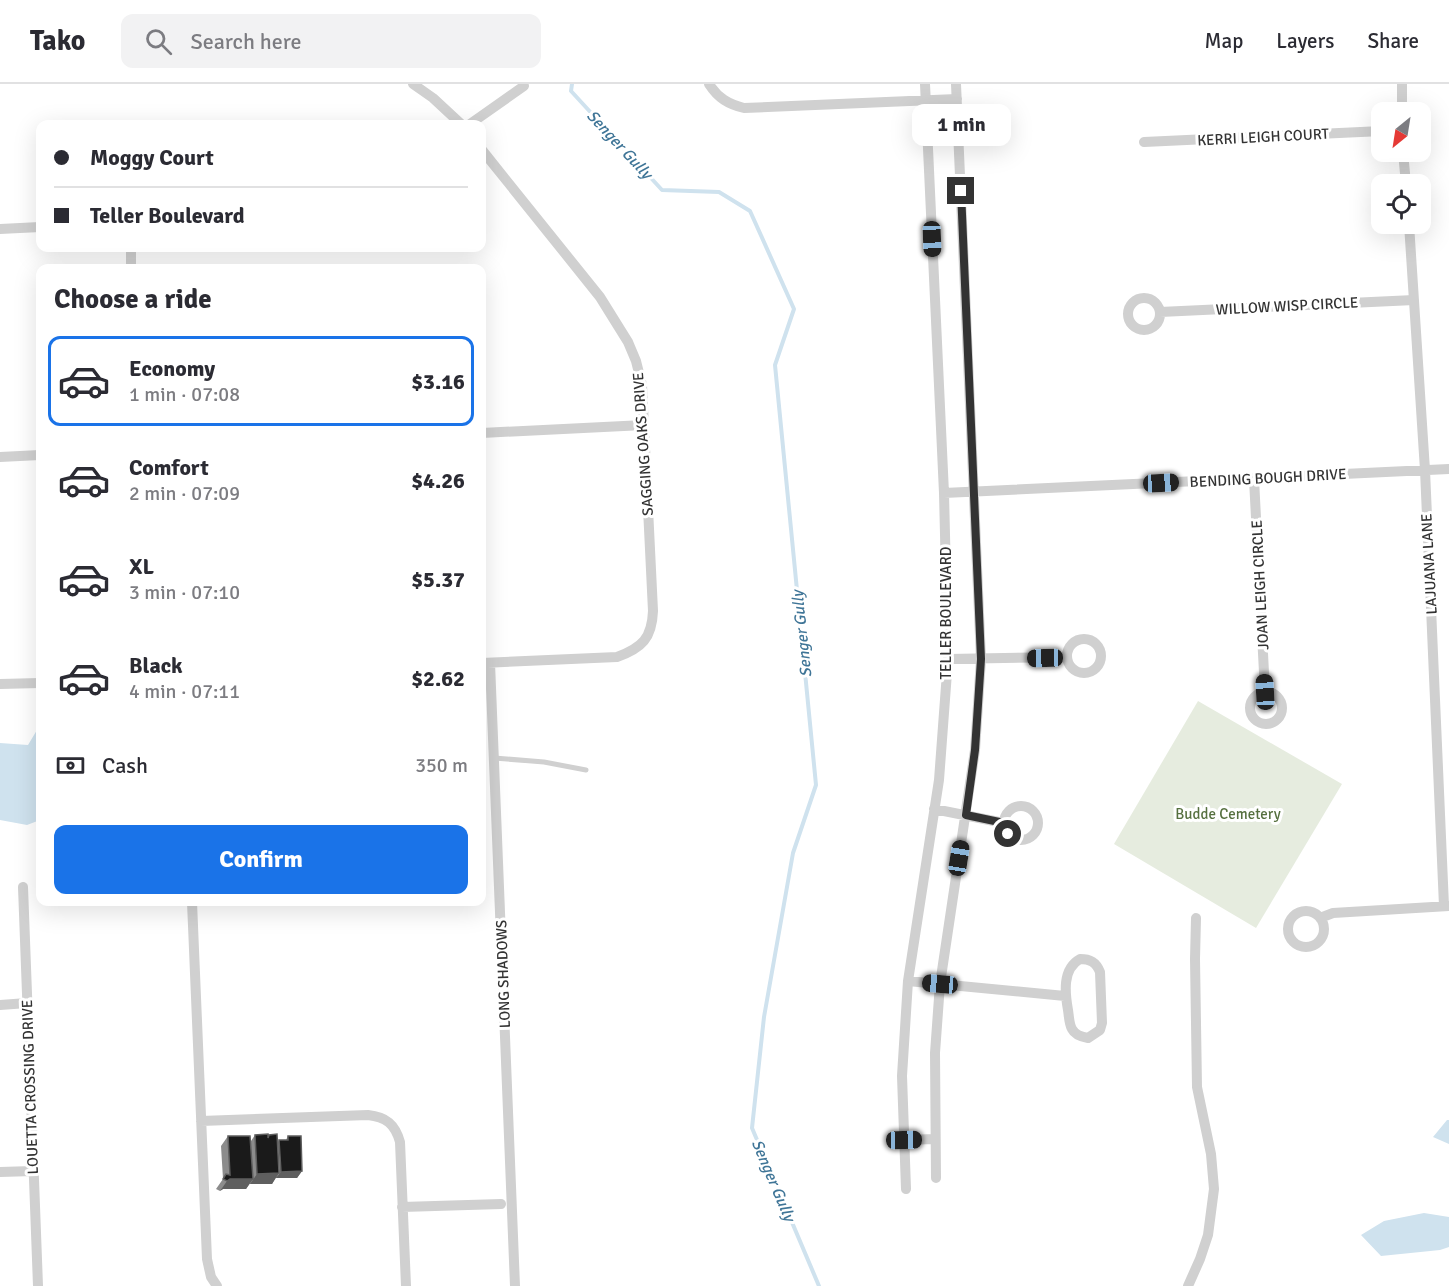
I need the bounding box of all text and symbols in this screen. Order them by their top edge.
search box [121,14,541,68]
text: Tako [30,24,85,58]
icon: search [142,25,175,58]
text: Search here [190,28,301,55]
text: Map [1205,28,1243,54]
text: Layers [1276,28,1334,54]
text: Share [1367,28,1419,54]
north arrow [1371,102,1431,162]
map controls [1371,102,1431,234]
callout: 1 min [912,104,1010,146]
water label: Senger Gully [582,106,658,185]
text: 1 min [937,112,986,137]
street label: KERRI LEIGH COURT [1197,125,1330,149]
text: Moggy Court [90,144,214,171]
button: locate [1371,174,1431,234]
route end [947,177,974,204]
text: Teller Boulevard [90,202,245,229]
car [922,221,942,257]
text: Choose a ride [54,283,212,316]
street label: WILLOW WISP CIRCLE [1215,293,1359,319]
icon: car [57,354,111,408]
text: Economy [129,355,215,382]
text: $3.16 [411,368,465,395]
street label: SAGGING OAKS DRIVE [629,372,657,516]
text: 1 min · 07:08 [129,382,240,407]
icon: car [57,453,111,507]
text: Comfort [129,454,209,481]
street label: BENDING BOUGH DRIVE [1189,465,1347,491]
text: $4.26 [411,467,465,494]
car [1143,473,1179,493]
text: 2 min · 07:09 [129,481,240,506]
street label: LAJUANA LANE [1417,513,1441,615]
street label: JOAN LEIGH CIRCLE [1248,520,1272,650]
street label: TELLER BOULEVARD [937,547,955,679]
icon: car [57,552,111,606]
text: XL [129,553,154,580]
text: $5.37 [411,566,465,593]
text: 3 min · 07:10 [129,580,240,605]
water label: Senger Gully [787,587,816,678]
car [1027,649,1063,667]
icon: car [57,651,111,705]
text: Black [129,652,183,679]
text: $2.62 [411,665,465,692]
car [1255,674,1275,710]
text: 4 min · 07:11 [129,679,240,704]
icon: cash [54,749,87,782]
text: Cash [102,752,148,779]
text: 350 m [415,753,468,778]
park label: Budde Cemetery [1175,805,1281,823]
route start [994,820,1021,847]
button: Confirm [54,825,468,894]
car [947,839,971,877]
street label: LONG SHADOWS [492,919,514,1029]
car [921,973,959,995]
street label: LOUETTA CROSSING DRIVE [18,999,42,1175]
car [886,1131,922,1149]
water label: Senger Gully [747,1136,800,1227]

